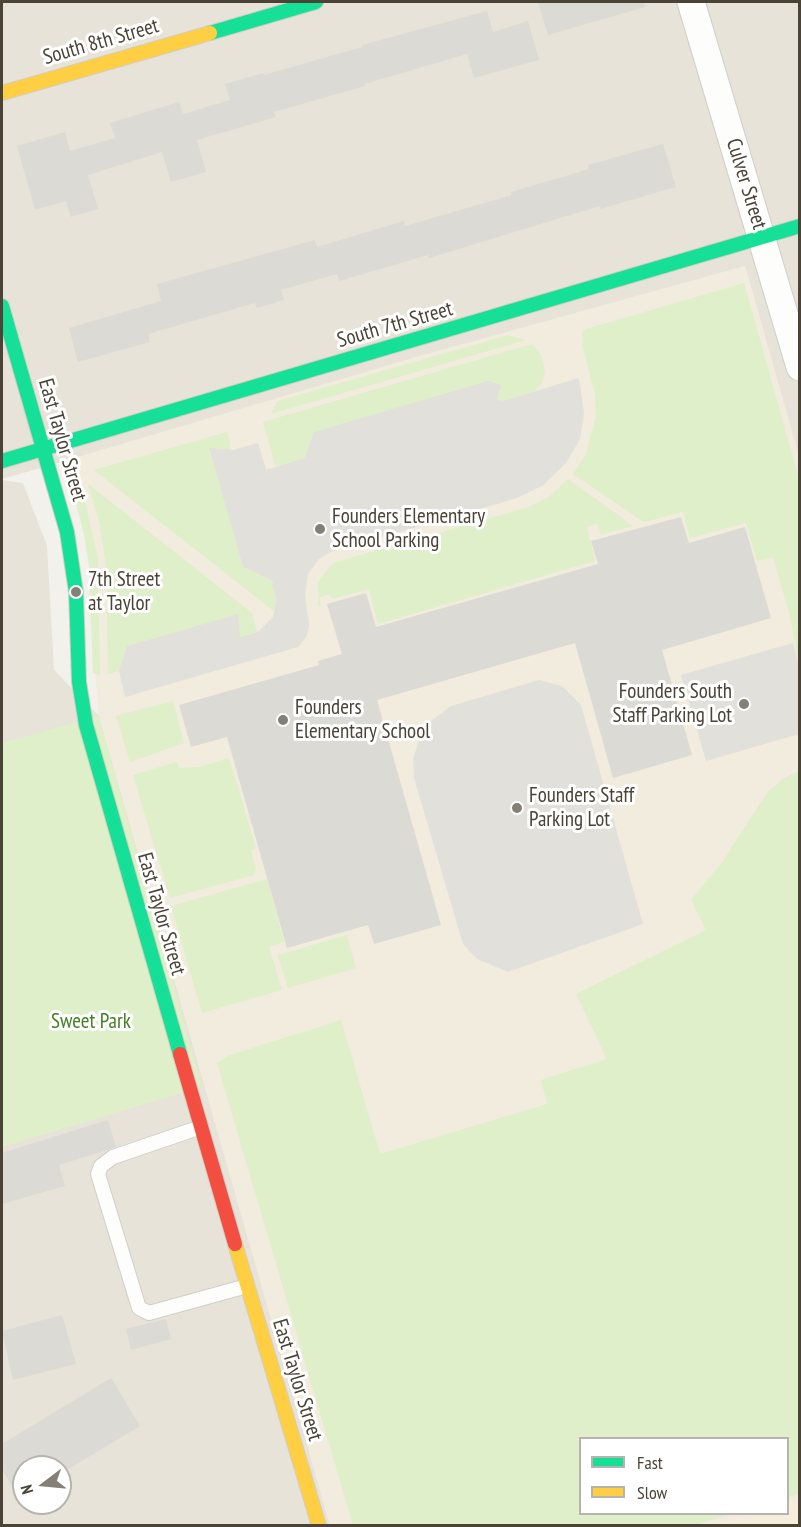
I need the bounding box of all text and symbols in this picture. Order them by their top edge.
street label: South 8th Street [40,13,162,71]
street label: Culver Street [720,135,772,233]
street label: South 7th Street [334,297,456,353]
street label: East Taylor Street [32,376,92,504]
place label: Founders Elementary School Parking [332,504,485,554]
marker: Founders Elementary School Parking [313,522,327,536]
place label: 7th Street at Taylor [88,567,160,617]
marker: 7th Street at Taylor [69,585,83,599]
place label: Founders South Staff Parking Lot [612,679,732,729]
place label: Founders Elementary School [295,695,430,745]
marker: Founders South Staff Parking Lot [737,697,751,711]
marker: Founders Elementary School [276,713,290,727]
place label: Founders Staff Parking Lot [529,783,634,833]
marker: Founders Staff Parking Lot [510,801,524,815]
street label: East Taylor Street [131,850,191,978]
park label: Sweet Park [51,1009,131,1035]
street label: East Taylor Street [266,1316,328,1444]
legend [579,1437,789,1515]
text: Fast [637,1451,663,1474]
north arrow [12,1455,72,1515]
text: Slow [637,1481,667,1504]
text: N [16,1483,37,1496]

